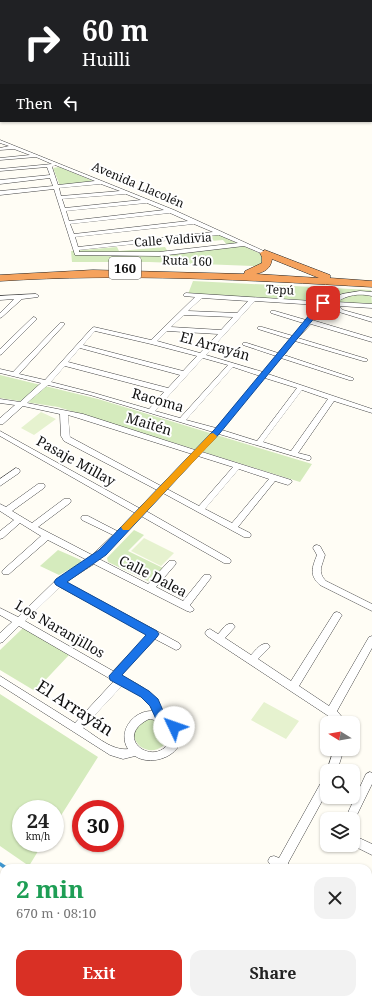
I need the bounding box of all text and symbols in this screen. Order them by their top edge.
text: 60 m [82,11,149,49]
icon: right [16,16,68,68]
text: Huilli [82,47,130,71]
icon: left [60,92,82,114]
text: Then [16,93,52,113]
street label: Avenida Llacolén [89,157,187,212]
street label: Calle Valdivia [134,228,213,251]
street label: Ruta 160 [162,251,212,270]
road number: 160 [109,257,141,279]
street label: Tepú [266,280,295,299]
pin [306,286,340,320]
icon: arrive [312,292,334,314]
street label: El Arrayán [178,326,252,365]
street label: Racoma [130,383,186,416]
street label: Maitén [124,408,174,439]
street label: Pasaje Millay [33,431,119,490]
street label: Calle Dalea [116,550,191,601]
street label: Los Naranjillos [12,595,108,662]
street label: El Arrayán [32,674,118,741]
position arrow [153,706,195,748]
north arrow [320,716,360,756]
map controls [320,716,360,852]
button: search [320,764,360,804]
speed limit sign: 30 [72,800,124,852]
text: 24 [27,807,49,834]
button: layers [320,812,360,852]
text: km/h [26,829,50,843]
text: 2 min [16,872,84,905]
button: close [314,877,356,919]
text: 670 m · 08:10 [16,904,96,922]
button: Exit [16,950,182,996]
button: Share [190,950,356,996]

